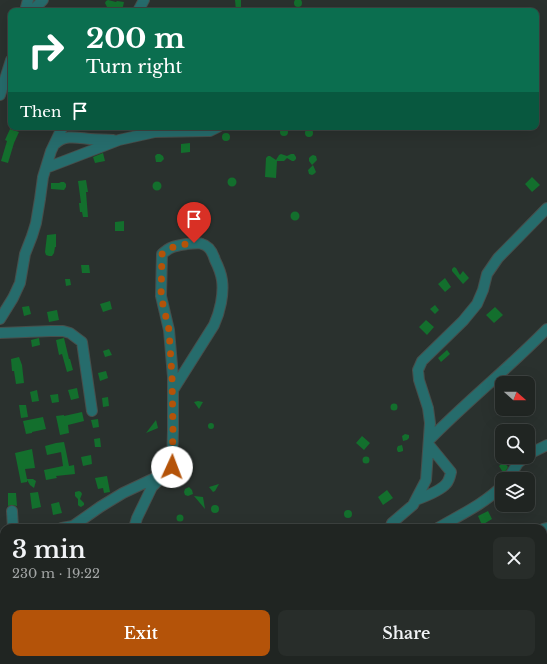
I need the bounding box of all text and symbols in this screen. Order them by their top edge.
text: 200 m [86,21,185,56]
icon: right [20,24,72,76]
text: Turn right [86,56,182,78]
icon: arrive [69,100,91,122]
text: Then [20,102,61,121]
pin [177,202,211,243]
icon: arrive [183,208,205,230]
north arrow [495,376,535,416]
map controls [495,376,535,512]
button: search [495,424,535,464]
position arrow [151,446,193,488]
button: layers [495,472,535,512]
text: 3 min [12,535,86,564]
button: close [493,537,535,579]
text: 230 m · 19:22 [12,565,100,582]
button: Exit [12,610,270,656]
button: Share [278,610,535,656]

